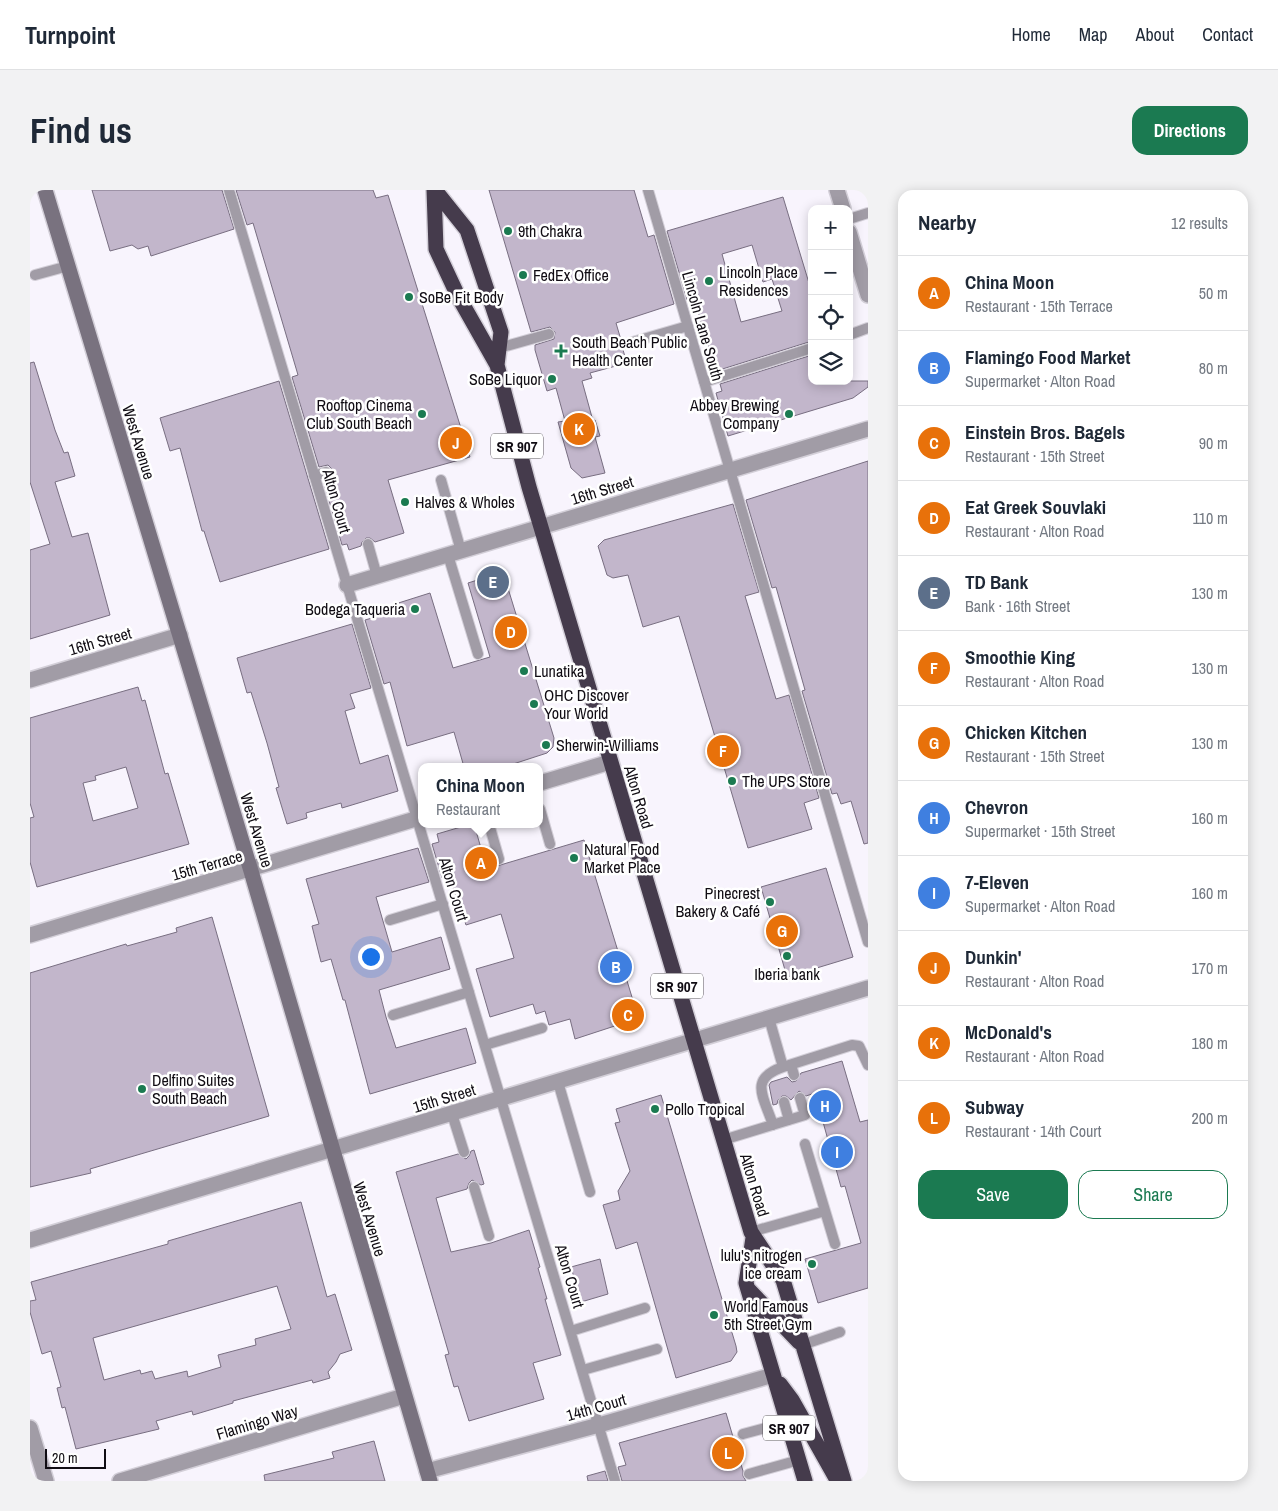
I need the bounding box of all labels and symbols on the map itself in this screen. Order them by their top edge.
place label: 9th Chakra [518,220,583,242]
marker: 9th Chakra [502,225,514,237]
place label: Lincoln Place Residences [719,261,798,301]
place label: FedEx Office [533,264,609,286]
marker: FedEx Office [517,269,529,281]
street label: Lincoln Lane South [677,269,729,383]
marker: Lincoln Place Residences [703,275,715,287]
place label: SoBe Fit Body [419,286,504,308]
marker: SoBe Fit Body [403,291,415,303]
place label: South Beach Public Health Center [572,331,688,371]
marker: South Beach Public Health Center [554,344,568,358]
place label: SoBe Liquor [469,368,543,390]
marker: SoBe Liquor [546,373,558,385]
place label: Rooftop Cinema Club South Beach [306,394,413,434]
place label: Abbey Brewing Company [689,394,780,434]
street label: West Avenue [117,402,161,482]
marker: Rooftop Cinema Club South Beach [416,408,428,420]
marker: Abbey Brewing Company [783,408,795,420]
pin: K [563,410,595,448]
pin: J [440,424,472,462]
road number: SR 907 [491,434,543,458]
street label: Alton Court [317,465,357,536]
street label: 16th Street [568,470,636,510]
place label: Halves & Wholes [415,491,515,513]
marker: Halves & Wholes [399,496,411,508]
pin: E [477,563,509,601]
place label: Bodega Taqueria [305,598,406,620]
marker: Bodega Taqueria [409,603,421,615]
pin: D [495,613,527,651]
street label: 16th Street [66,621,134,660]
place label: Lunatika [534,660,585,682]
marker: Lunatika [518,665,530,677]
place label: OHC Discover Your World [544,684,629,724]
marker: OHC Discover Your World [528,698,540,710]
pin: F [707,732,739,770]
place label: Sherwin-Williams [556,734,659,756]
marker: Sherwin-Williams [540,739,552,751]
street label: Alton Road [619,762,659,831]
place label: The UPS Store [742,770,830,792]
marker: The UPS Store [726,775,738,787]
street label: West Avenue [235,790,279,870]
place label: Natural Food Market Place [584,838,661,878]
street label: 15th Terrace [169,844,245,886]
pin: A [465,844,497,882]
marker: Natural Food Market Place [568,852,580,864]
street label: Alton Court [434,853,474,924]
place label: Pinecrest Bakery & Café [675,882,760,922]
marker: Pinecrest Bakery & Café [764,896,776,908]
pin: G [766,912,798,950]
your location [358,944,384,970]
pin: B [600,948,632,986]
marker: Iberia bank [781,950,793,962]
place label: Iberia bank [754,963,820,985]
road number: SR 907 [651,974,703,998]
pin: C [612,996,644,1034]
place label: Delfino Suites South Beach [152,1069,234,1109]
street label: 15th Street [410,1078,478,1118]
marker: Delfino Suites South Beach [136,1083,148,1095]
pin: H [809,1087,841,1125]
place label: Pollo Tropical [665,1098,745,1120]
marker: Pollo Tropical [649,1103,661,1115]
pin: I [821,1133,853,1171]
street label: Alton Road [735,1150,775,1219]
street label: West Avenue [348,1179,392,1259]
street label: Alton Court [550,1240,590,1311]
place label: lulu's nitrogen ice cream [721,1244,802,1284]
marker: lulu's nitrogen ice cream [806,1258,818,1270]
place label: World Famous 5th Street Gym [724,1295,812,1335]
marker: World Famous 5th Street Gym [708,1309,720,1321]
street label: 14th Court [564,1388,629,1426]
street label: Flamingo Way [214,1399,301,1445]
road number: SR 907 [763,1416,815,1440]
pin: L [712,1434,744,1472]
scale bar [45,1446,106,1469]

